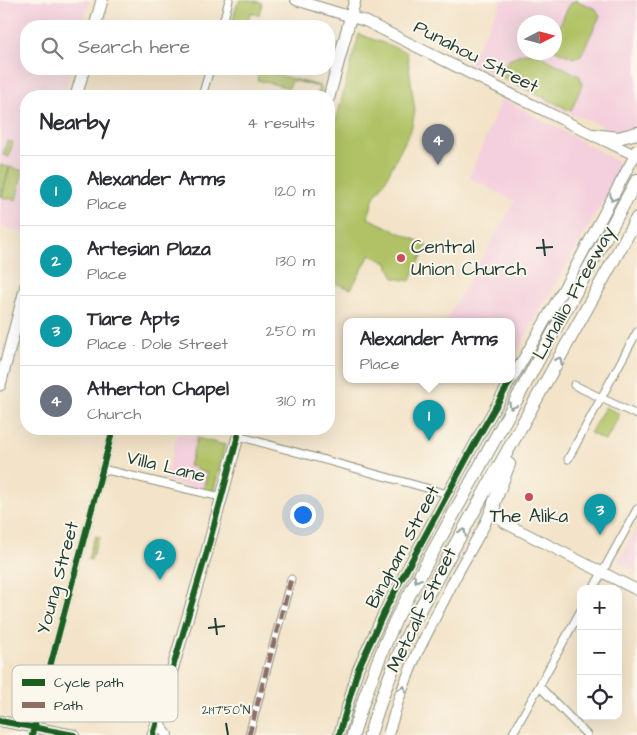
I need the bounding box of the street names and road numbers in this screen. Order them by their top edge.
street label: Punahou Street [409,14,543,100]
street label: Lunalilo Freeway [526,221,623,365]
street label: Villa Lane [124,444,208,490]
street label: Bingham Street [359,480,448,614]
street label: Young Street [30,518,87,638]
street label: Metcalf Street [380,543,464,677]

